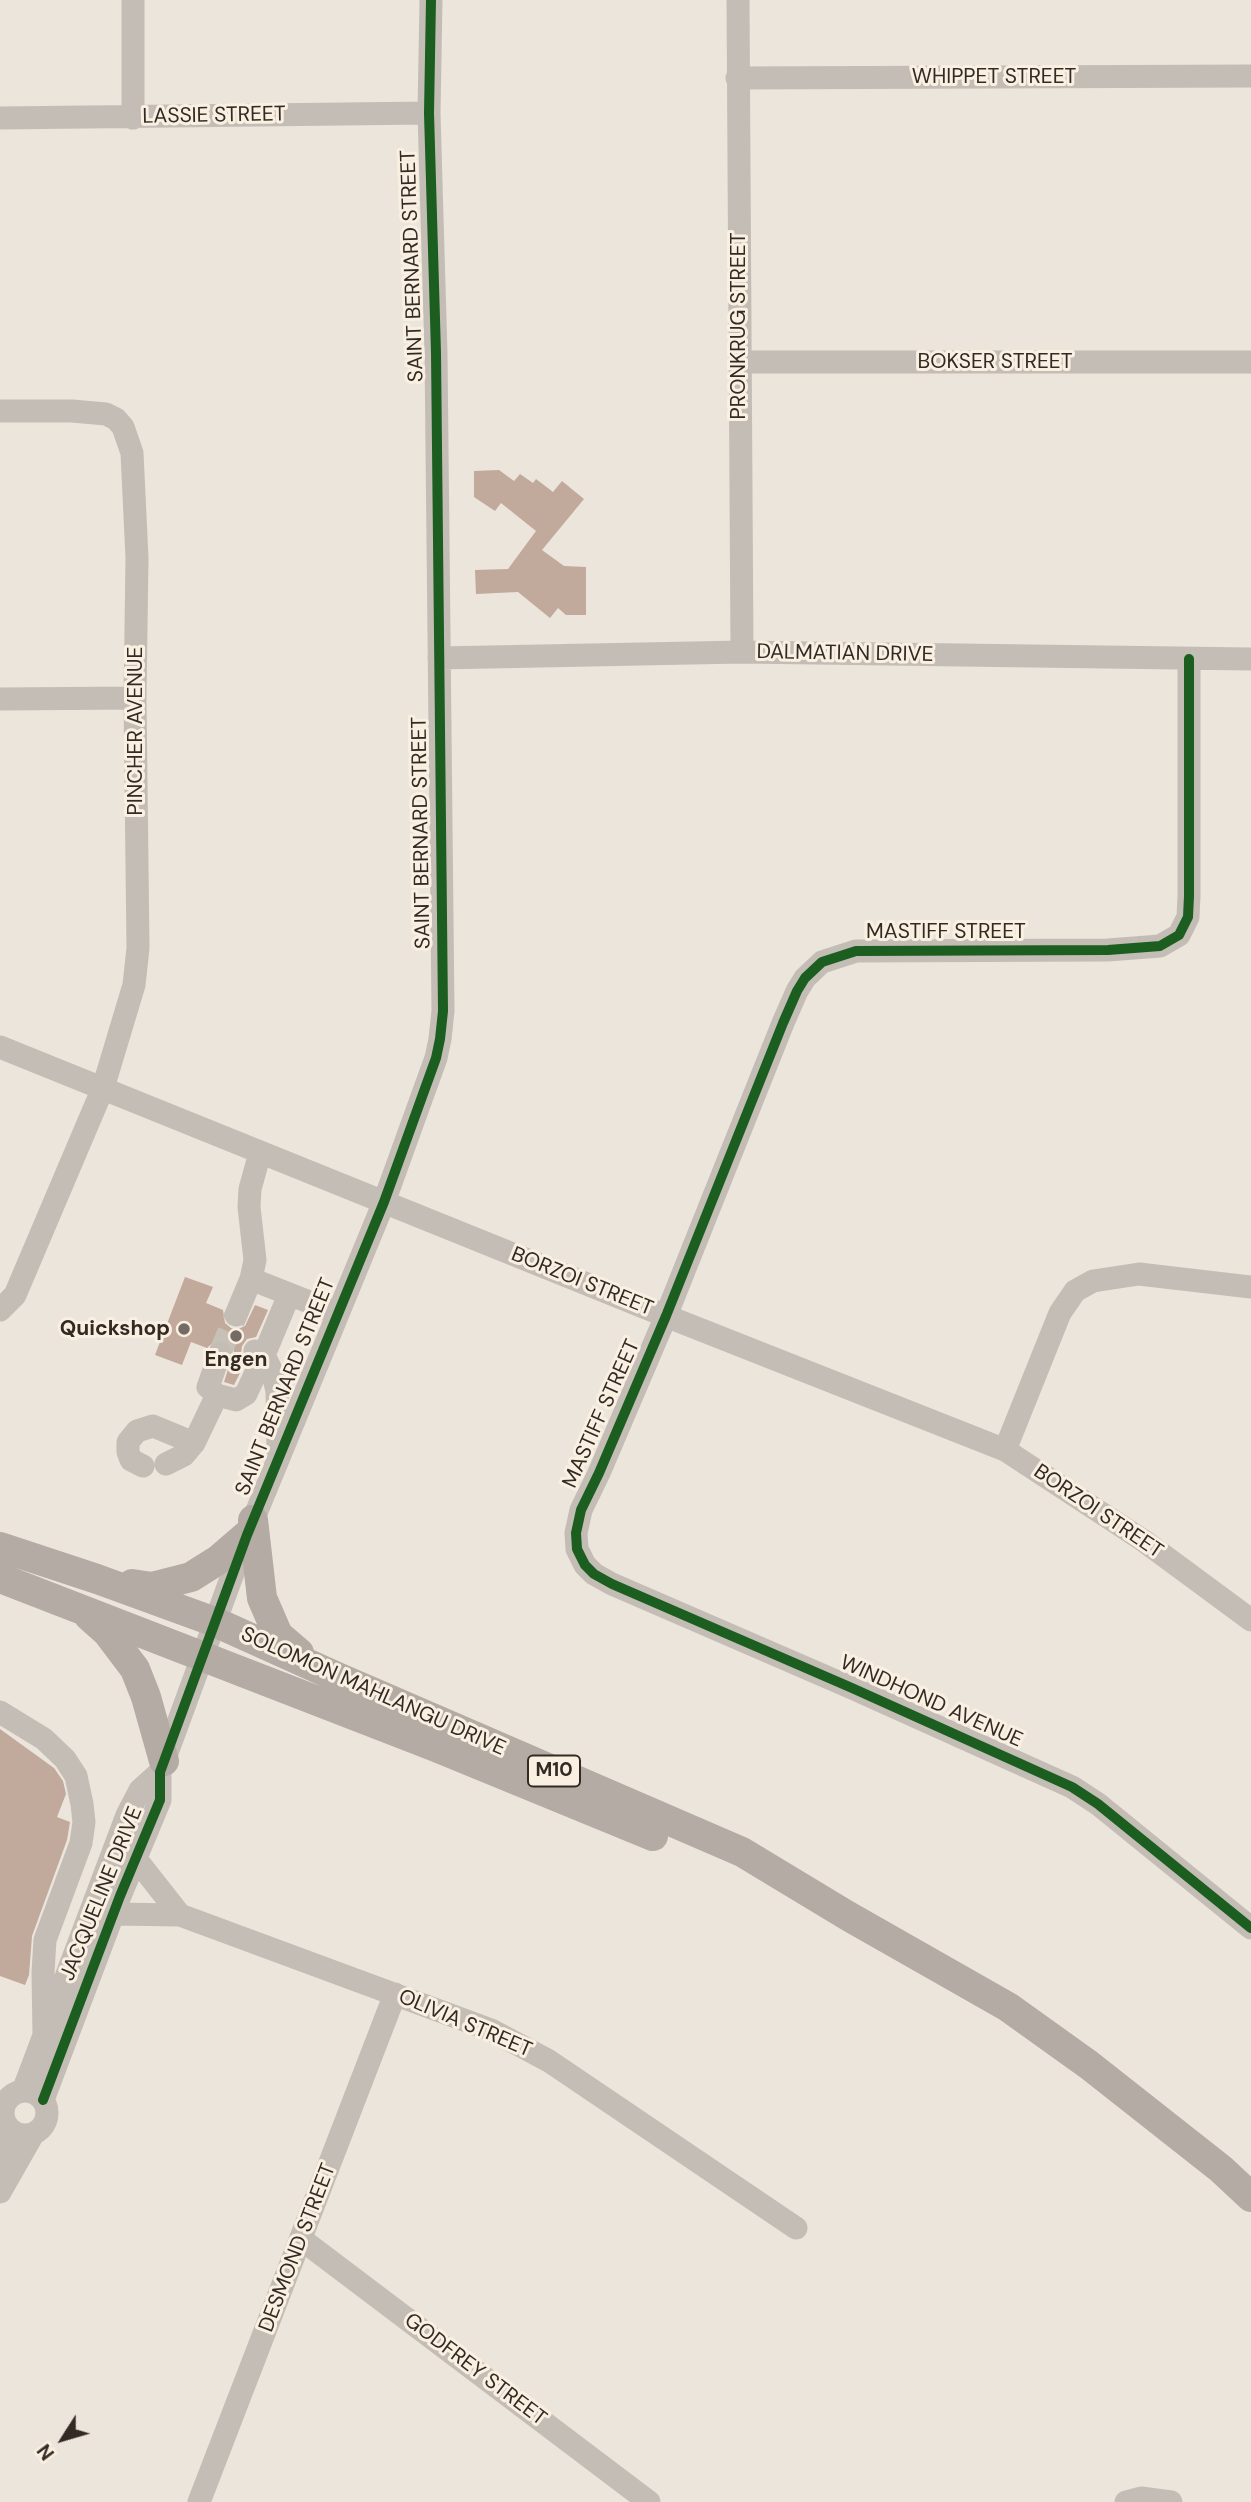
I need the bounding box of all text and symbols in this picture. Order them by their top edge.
street label: WHIPPET STREET [912,64,1076,90]
street label: LASSIE STREET [142,102,286,130]
street label: SAINT BERNARD STREET [396,149,430,383]
street label: PRONKRUG STREET [726,232,752,420]
street label: BOKSER STREET [918,349,1072,375]
street label: DALMATIAN DRIVE [756,640,934,668]
street label: PINCHER AVENUE [123,647,149,815]
street label: SAINT BERNARD STREET [407,717,437,949]
street label: MASTIFF STREET [866,919,1026,945]
street label: BORZOI STREET [507,1242,657,1322]
street label: SAINT BERNARD STREET [231,1275,341,1499]
place label: Quickshop [60,1316,170,1342]
marker: Quickshop [176,1321,192,1337]
marker: Engen [228,1328,244,1344]
street label: MASTIFF STREET [558,1336,646,1492]
place label: Engen [205,1347,267,1373]
street label: BORZOI STREET [1028,1459,1168,1565]
street label: SOLOMON MAHLANGU DRIVE [237,1622,509,1762]
street label: WINDHOND AVENUE [836,1650,1026,1754]
road number: M10 [528,1756,580,1786]
street label: JACQUELINE DRIVE [56,1803,148,1985]
street label: OLIVIA STREET [395,1985,535,2063]
street label: DESMOND STREET [254,2160,342,2336]
street label: GODFREY STREET [399,2308,551,2432]
north arrow [28,2404,98,2474]
text: N [32,2439,60,2465]

